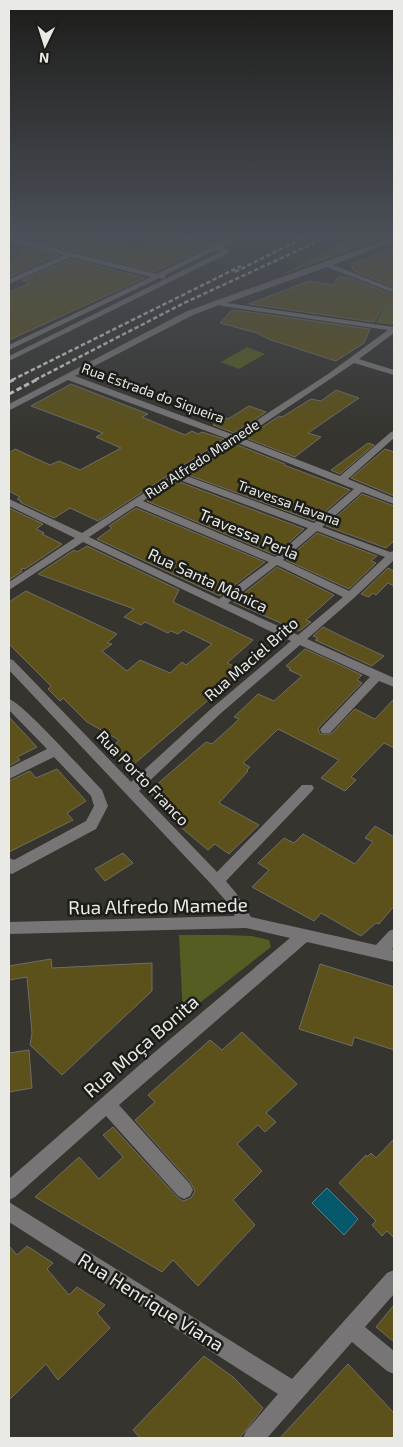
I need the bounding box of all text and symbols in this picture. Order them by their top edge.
north arrow [20,20,70,70]
text: N [38,50,50,67]
street label: Rua Estrada do Siqueira [80,359,227,426]
street label: Rua Alfredo Mamede [142,415,262,502]
street label: Travessa Havana [236,476,343,529]
street label: Travessa Perla [196,504,302,563]
street label: Rua Santa Mônica [145,543,271,616]
street label: Rua Maciel Brito [200,613,301,704]
street label: Rua Porto Franco [93,726,193,829]
street label: Rua Alfredo Mamede [68,892,248,919]
street label: Rua Moça Bonita [79,989,203,1103]
street label: Rua Henrique Viana [74,1247,228,1356]

